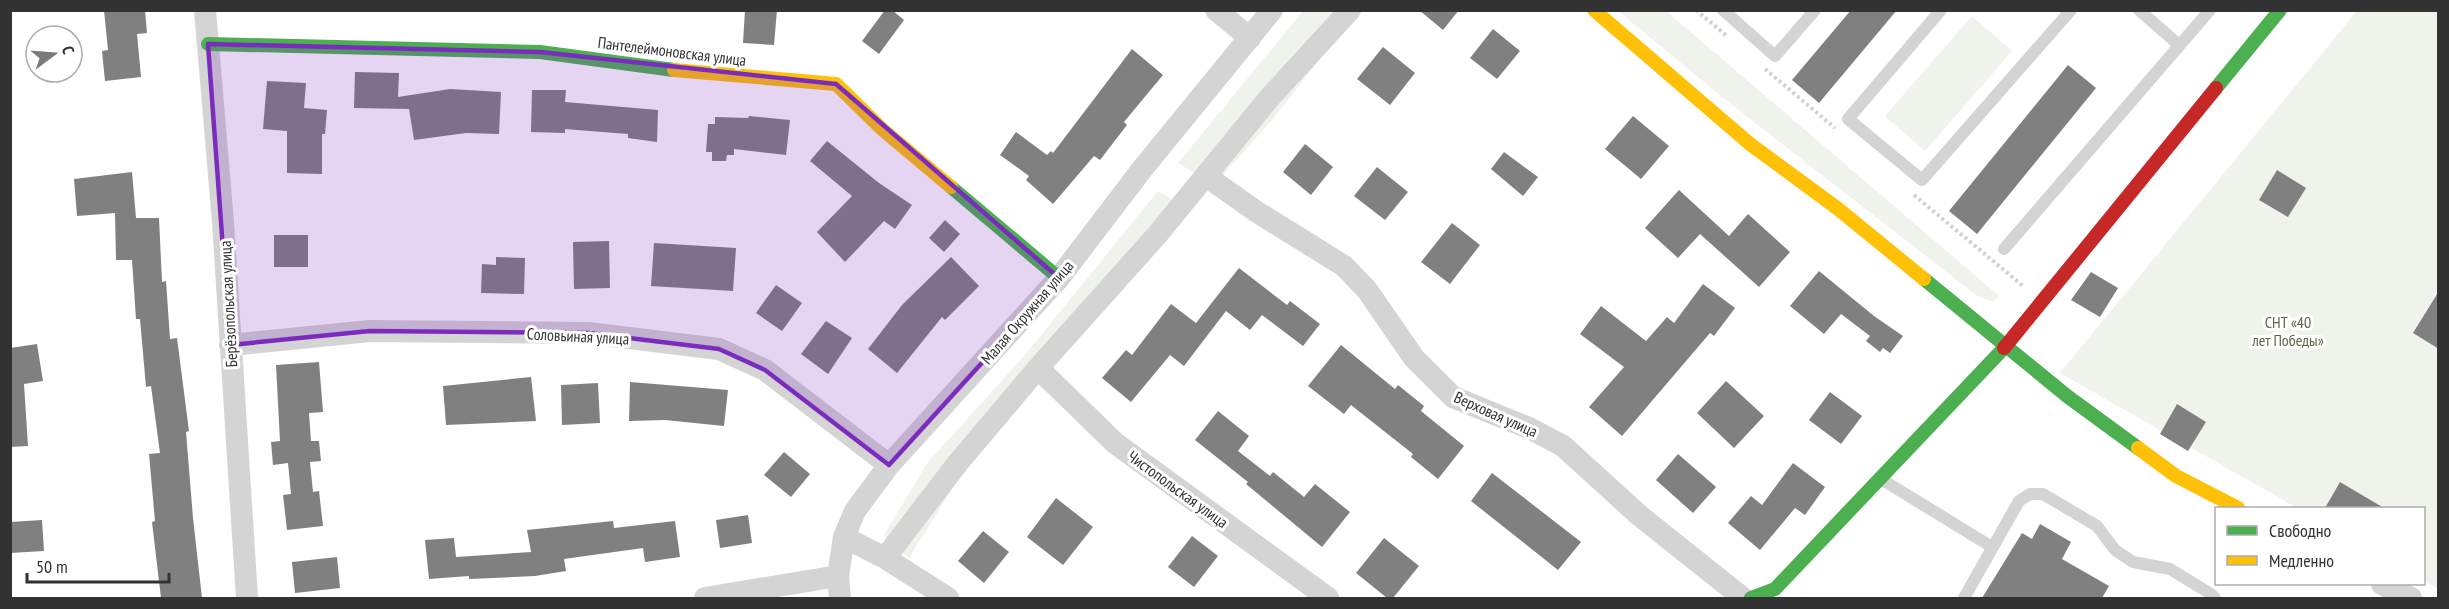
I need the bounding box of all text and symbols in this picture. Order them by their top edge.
north arrow [24,24,84,84]
street label: Пантелеймоновская улица [597,32,747,70]
text: С [58,44,79,57]
street label: Берёзопольская улица [215,240,241,368]
street label: Малая Окружная улица [976,256,1078,368]
park label: СНТ «40 лет Победы» [2251,312,2324,350]
street label: Соловьиная улица [526,323,630,349]
street label: Верховая улица [1451,387,1541,441]
street label: Чистопольская улица [1124,446,1232,532]
legend [2215,507,2425,585]
text: Свободно [2269,519,2332,542]
scale bar [27,546,170,584]
text: Медленно [2269,549,2334,572]
text: 50 m [36,555,68,578]

